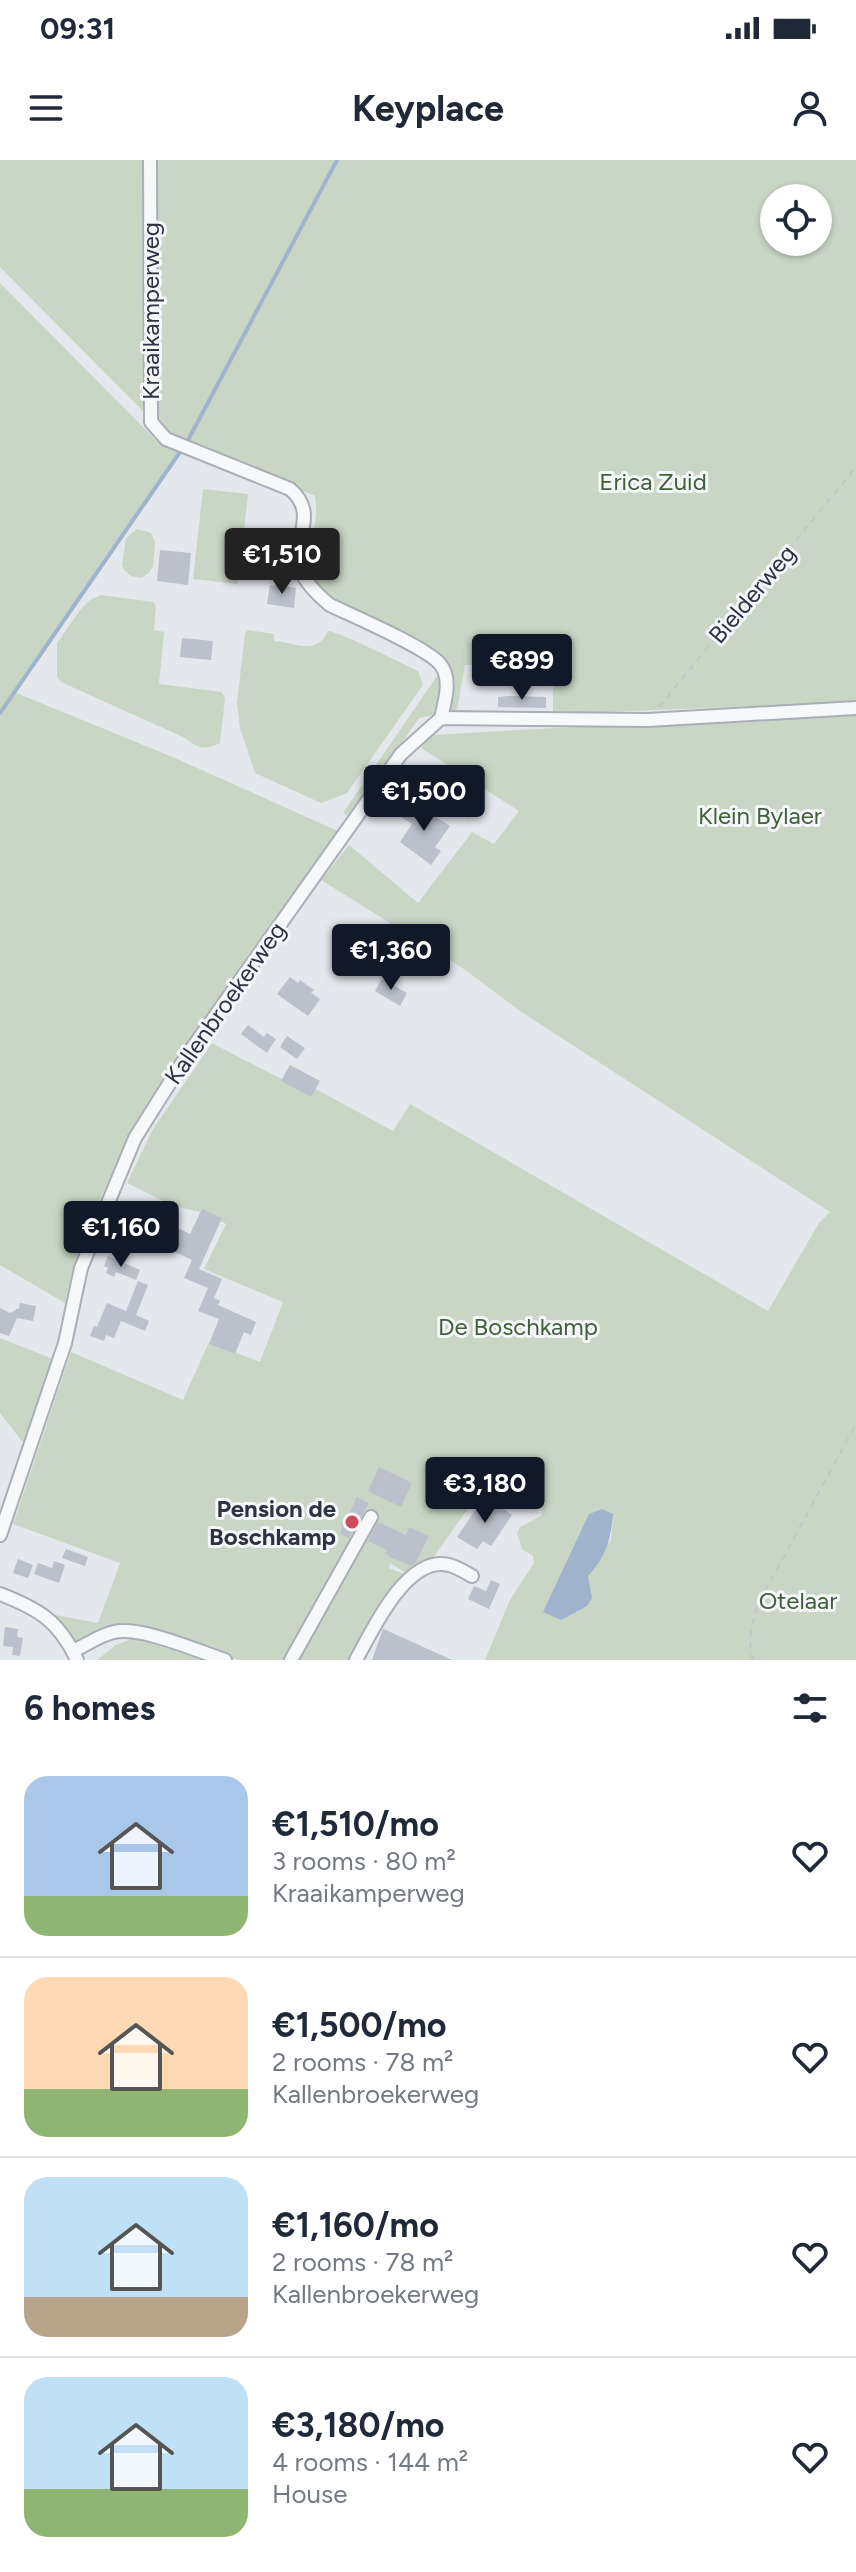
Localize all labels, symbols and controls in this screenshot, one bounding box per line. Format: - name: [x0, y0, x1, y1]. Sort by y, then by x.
- text: 09:31: [40, 10, 115, 47]
- icon: menu: [24, 86, 68, 130]
- icon: person: [788, 86, 832, 130]
- text: Keyplace: [352, 87, 504, 130]
- map controls: [760, 184, 832, 256]
- button: locate: [760, 184, 832, 256]
- street label: Kraaikamperweg: [136, 222, 165, 400]
- park label: Erica Zuid: [599, 467, 707, 496]
- pin: €1,510: [217, 528, 347, 596]
- text: €1,510: [243, 538, 321, 570]
- street label: Bielderweg: [702, 539, 802, 649]
- pin: €899: [475, 634, 569, 702]
- text: €899: [490, 644, 554, 676]
- pin: €1,500: [359, 765, 489, 833]
- text: €1,500: [382, 775, 466, 807]
- park label: Klein Bylaer: [698, 801, 822, 830]
- street label: Kallenbroekerweg: [158, 916, 292, 1090]
- pin: €1,360: [326, 924, 456, 992]
- text: €1,360: [350, 934, 432, 966]
- pin: €1,160: [56, 1201, 186, 1269]
- text: €1,160: [82, 1211, 160, 1243]
- park label: De Boschkamp: [438, 1312, 598, 1341]
- pin: €3,180: [420, 1457, 550, 1525]
- text: €3,180: [444, 1467, 526, 1499]
- place label: Pension de Boschkamp: [209, 1494, 336, 1551]
- marker: Pension de Boschkamp: [343, 1513, 361, 1531]
- park label: Otelaar: [759, 1586, 837, 1615]
- icon: filters: [788, 1686, 832, 1730]
- text: 6 homes: [24, 1688, 155, 1729]
- text: €1,510/mo: [272, 1804, 439, 1845]
- icon: home: [88, 1808, 184, 1904]
- icon: heart: [788, 1834, 832, 1878]
- text: 3 rooms · 80 m²: [272, 1845, 456, 1877]
- text: Kraaikamperweg: [272, 1877, 465, 1909]
- text: €1,500/mo: [272, 2005, 447, 2046]
- icon: home: [88, 2009, 184, 2105]
- icon: heart: [788, 2035, 832, 2079]
- text: 2 rooms · 78 m²: [272, 2046, 453, 2078]
- text: Kallenbroekerweg: [272, 2078, 479, 2110]
- text: €1,160/mo: [272, 2205, 439, 2246]
- icon: home: [88, 2209, 184, 2305]
- icon: heart: [788, 2235, 832, 2279]
- text: 2 rooms · 78 m²: [272, 2246, 453, 2278]
- text: Kallenbroekerweg: [272, 2278, 479, 2310]
- text: €3,180/mo: [272, 2405, 445, 2446]
- icon: home: [88, 2409, 184, 2505]
- icon: heart: [788, 2435, 832, 2479]
- text: 4 rooms · 144 m²: [272, 2446, 468, 2478]
- text: House: [272, 2478, 347, 2510]

